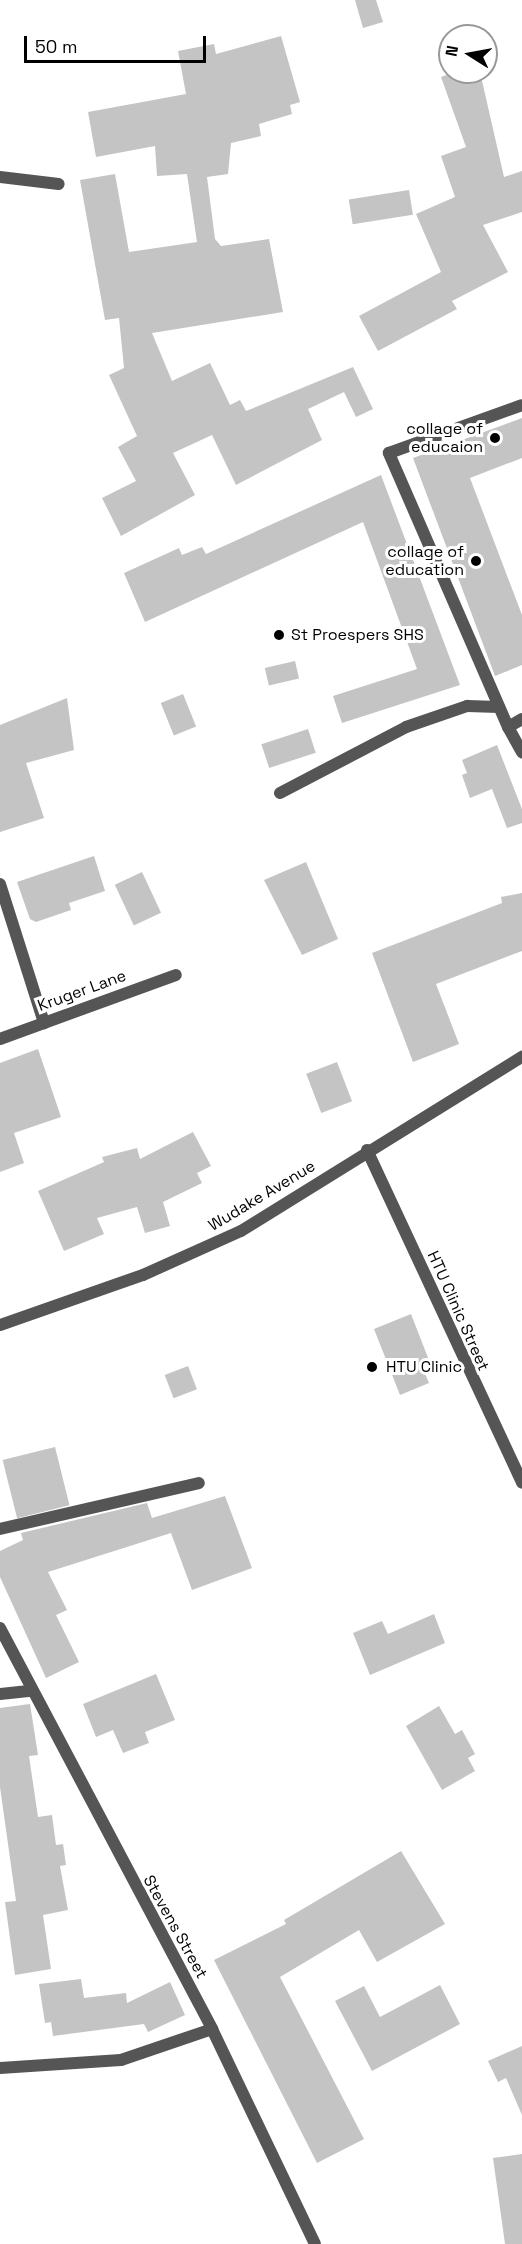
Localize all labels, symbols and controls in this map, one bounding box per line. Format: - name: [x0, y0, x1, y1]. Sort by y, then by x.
- scale bar: [27, 24, 208, 62]
- north arrow: [438, 24, 498, 84]
- text: 50 m: [35, 35, 77, 58]
- text: N: [440, 44, 463, 58]
- place label: collage of educaion: [406, 419, 483, 457]
- marker: collage of educaion: [488, 431, 502, 445]
- place label: collage of education: [385, 542, 464, 580]
- marker: collage of education: [469, 554, 483, 568]
- place label: St Proespers SHS: [291, 625, 424, 645]
- marker: St Proespers SHS: [272, 628, 286, 642]
- street label: Kruger Lane: [35, 966, 129, 1016]
- street label: Wudake Avenue: [205, 1156, 319, 1236]
- street label: HTU Clinic Street: [423, 1248, 493, 1374]
- place label: HTU Clinic: [386, 1357, 462, 1377]
- marker: HTU Clinic: [363, 1358, 381, 1376]
- street label: Stevens Street: [139, 1872, 211, 1982]

